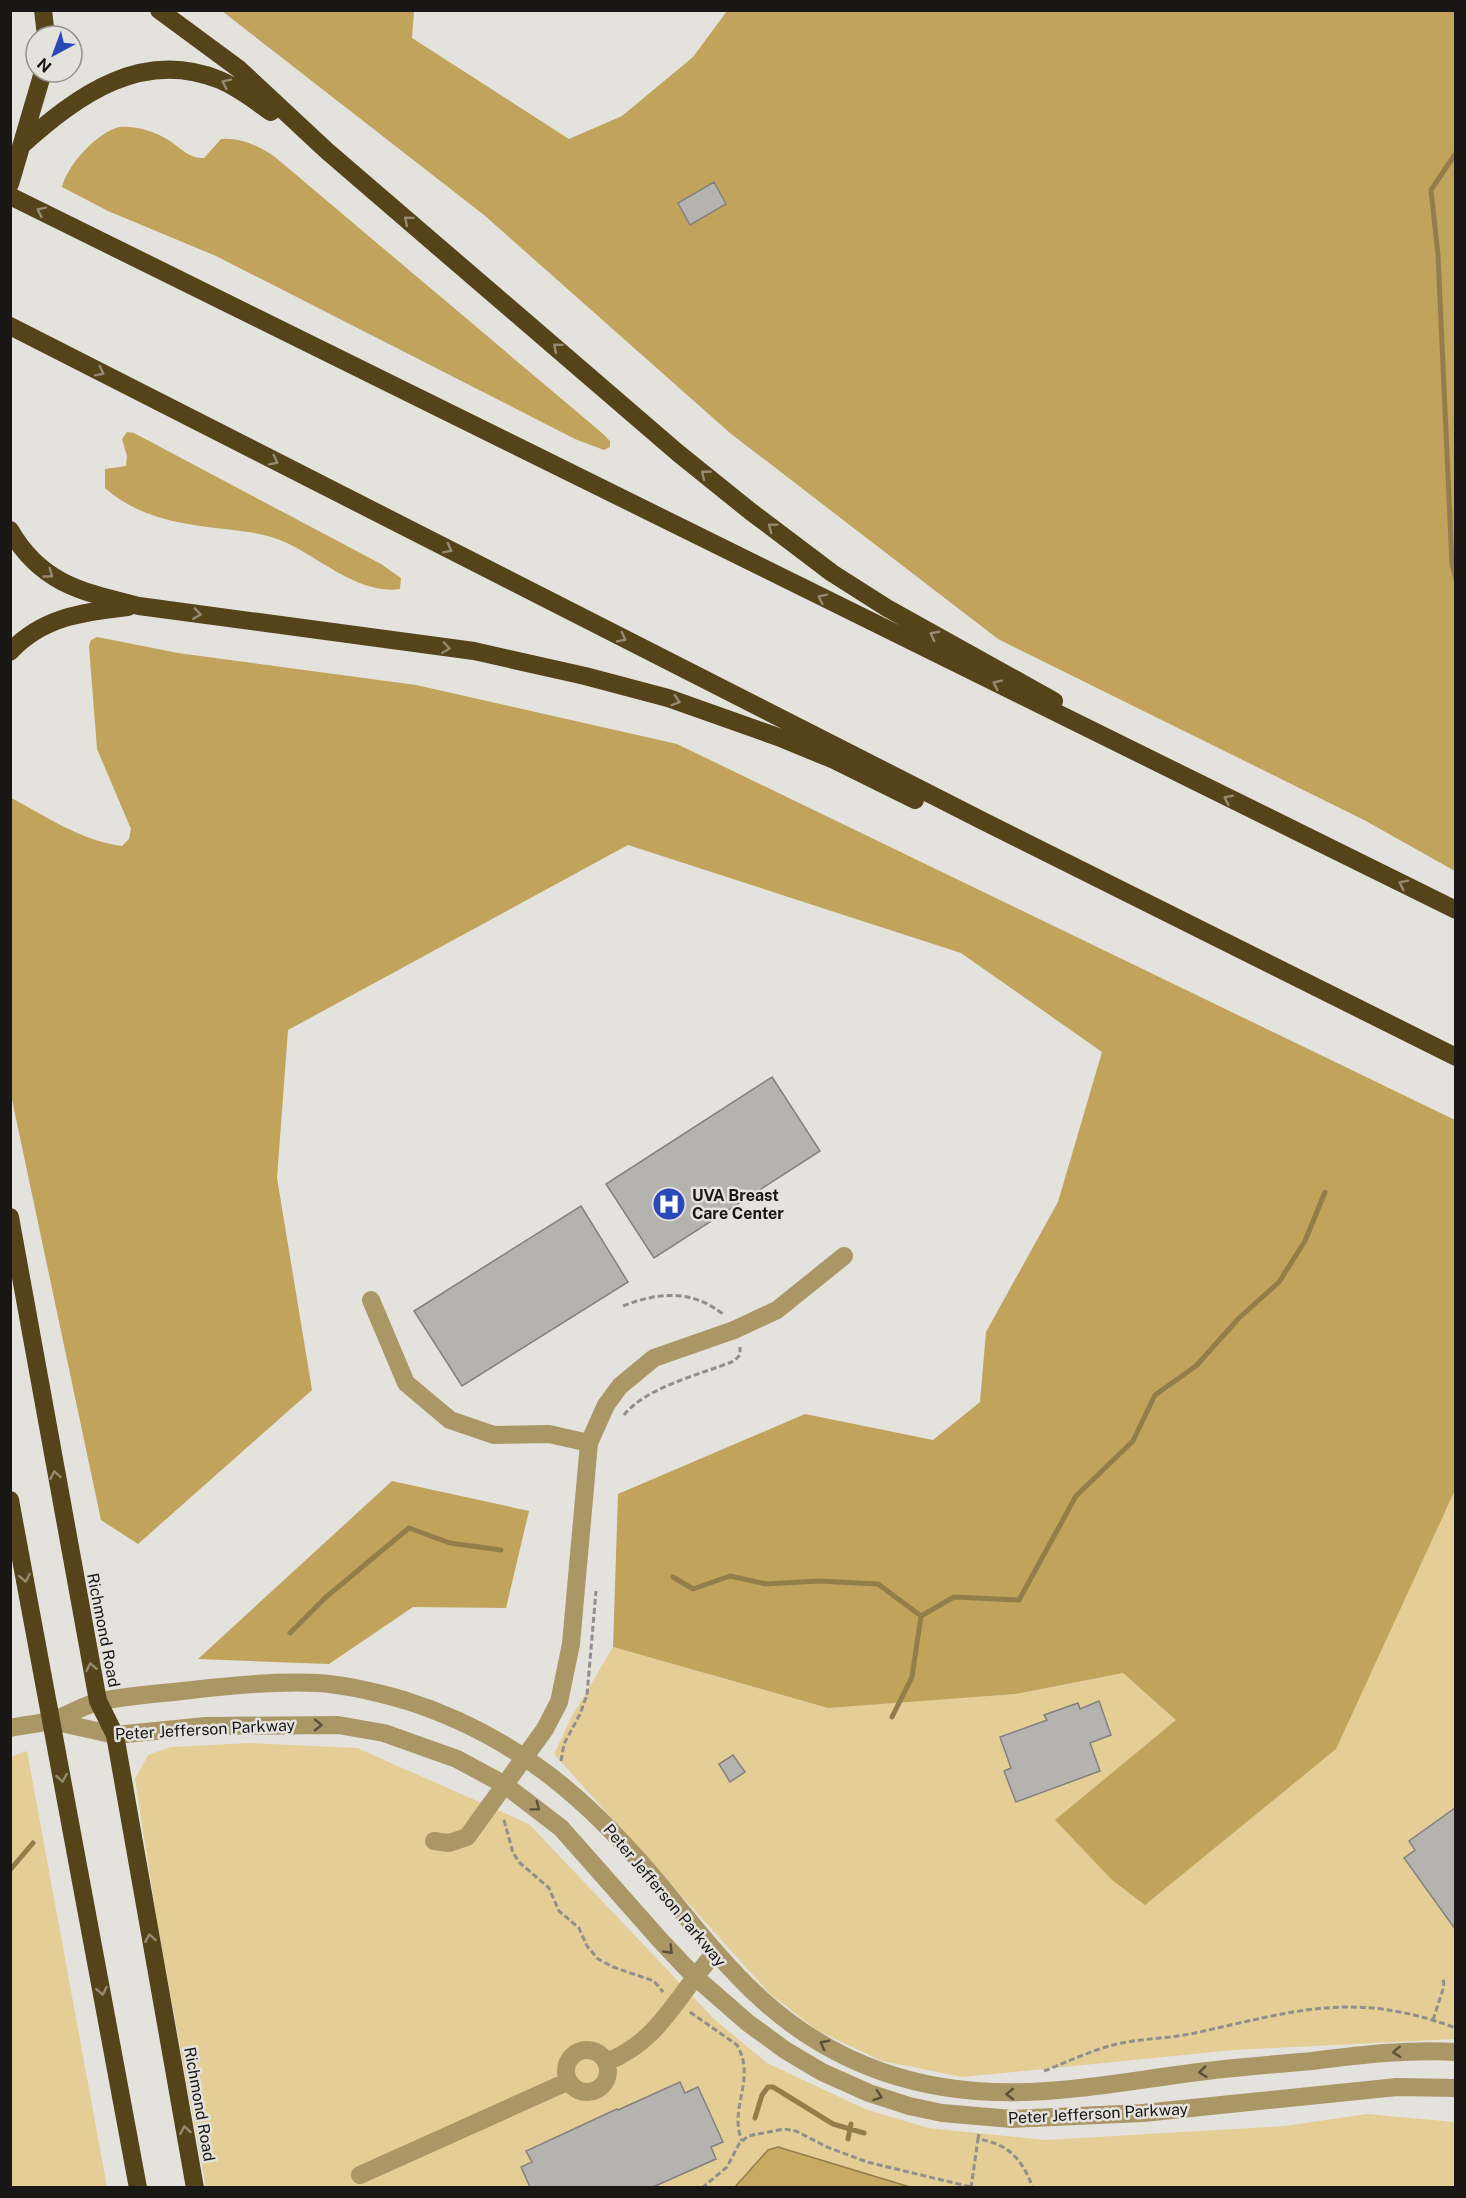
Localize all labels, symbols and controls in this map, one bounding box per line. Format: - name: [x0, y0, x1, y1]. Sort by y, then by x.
- north arrow: [24, 24, 84, 84]
- text: N: [34, 54, 55, 76]
- one-way arrow: [221, 79, 232, 91]
- one-way arrow: [36, 207, 47, 219]
- one-way arrow: [404, 217, 415, 228]
- one-way arrow: [553, 343, 564, 354]
- one-way arrow: [94, 365, 105, 376]
- one-way arrow: [268, 454, 278, 465]
- one-way arrow: [700, 470, 711, 481]
- one-way arrow: [767, 523, 778, 534]
- one-way arrow: [441, 542, 452, 554]
- one-way arrow: [42, 567, 53, 578]
- one-way arrow: [817, 593, 828, 605]
- one-way arrow: [192, 608, 201, 620]
- one-way arrow: [615, 630, 626, 642]
- one-way arrow: [929, 631, 940, 642]
- one-way arrow: [441, 641, 450, 653]
- one-way arrow: [992, 680, 1003, 692]
- one-way arrow: [670, 693, 681, 706]
- one-way arrow: [1223, 794, 1234, 806]
- one-way arrow: [1398, 880, 1409, 892]
- hospital icon: UVA Breast Care Center: [651, 1186, 687, 1222]
- place label: UVA Breast Care Center: [692, 1186, 784, 1223]
- one-way arrow: [50, 1470, 62, 1480]
- street label: Richmond Road: [83, 1571, 124, 1689]
- one-way arrow: [18, 1573, 31, 1583]
- one-way arrow: [85, 1662, 98, 1672]
- street label: Peter Jefferson Parkway: [114, 1715, 296, 1744]
- one-way arrow: [313, 1719, 322, 1731]
- one-way arrow: [55, 1773, 68, 1783]
- one-way arrow: [529, 1800, 540, 1811]
- street label: Peter Jefferson Parkway: [599, 1820, 730, 1971]
- one-way arrow: [144, 1934, 156, 1943]
- one-way arrow: [661, 1942, 672, 1953]
- one-way arrow: [95, 1985, 108, 1995]
- one-way arrow: [819, 2040, 830, 2051]
- street label: Richmond Road: [180, 2045, 219, 2163]
- one-way arrow: [1393, 2045, 1402, 2058]
- one-way arrow: [1199, 2065, 1208, 2077]
- one-way arrow: [1005, 2087, 1014, 2100]
- one-way arrow: [872, 2089, 883, 2101]
- street label: Peter Jefferson Parkway: [1007, 2099, 1189, 2128]
- one-way arrow: [179, 2125, 192, 2135]

